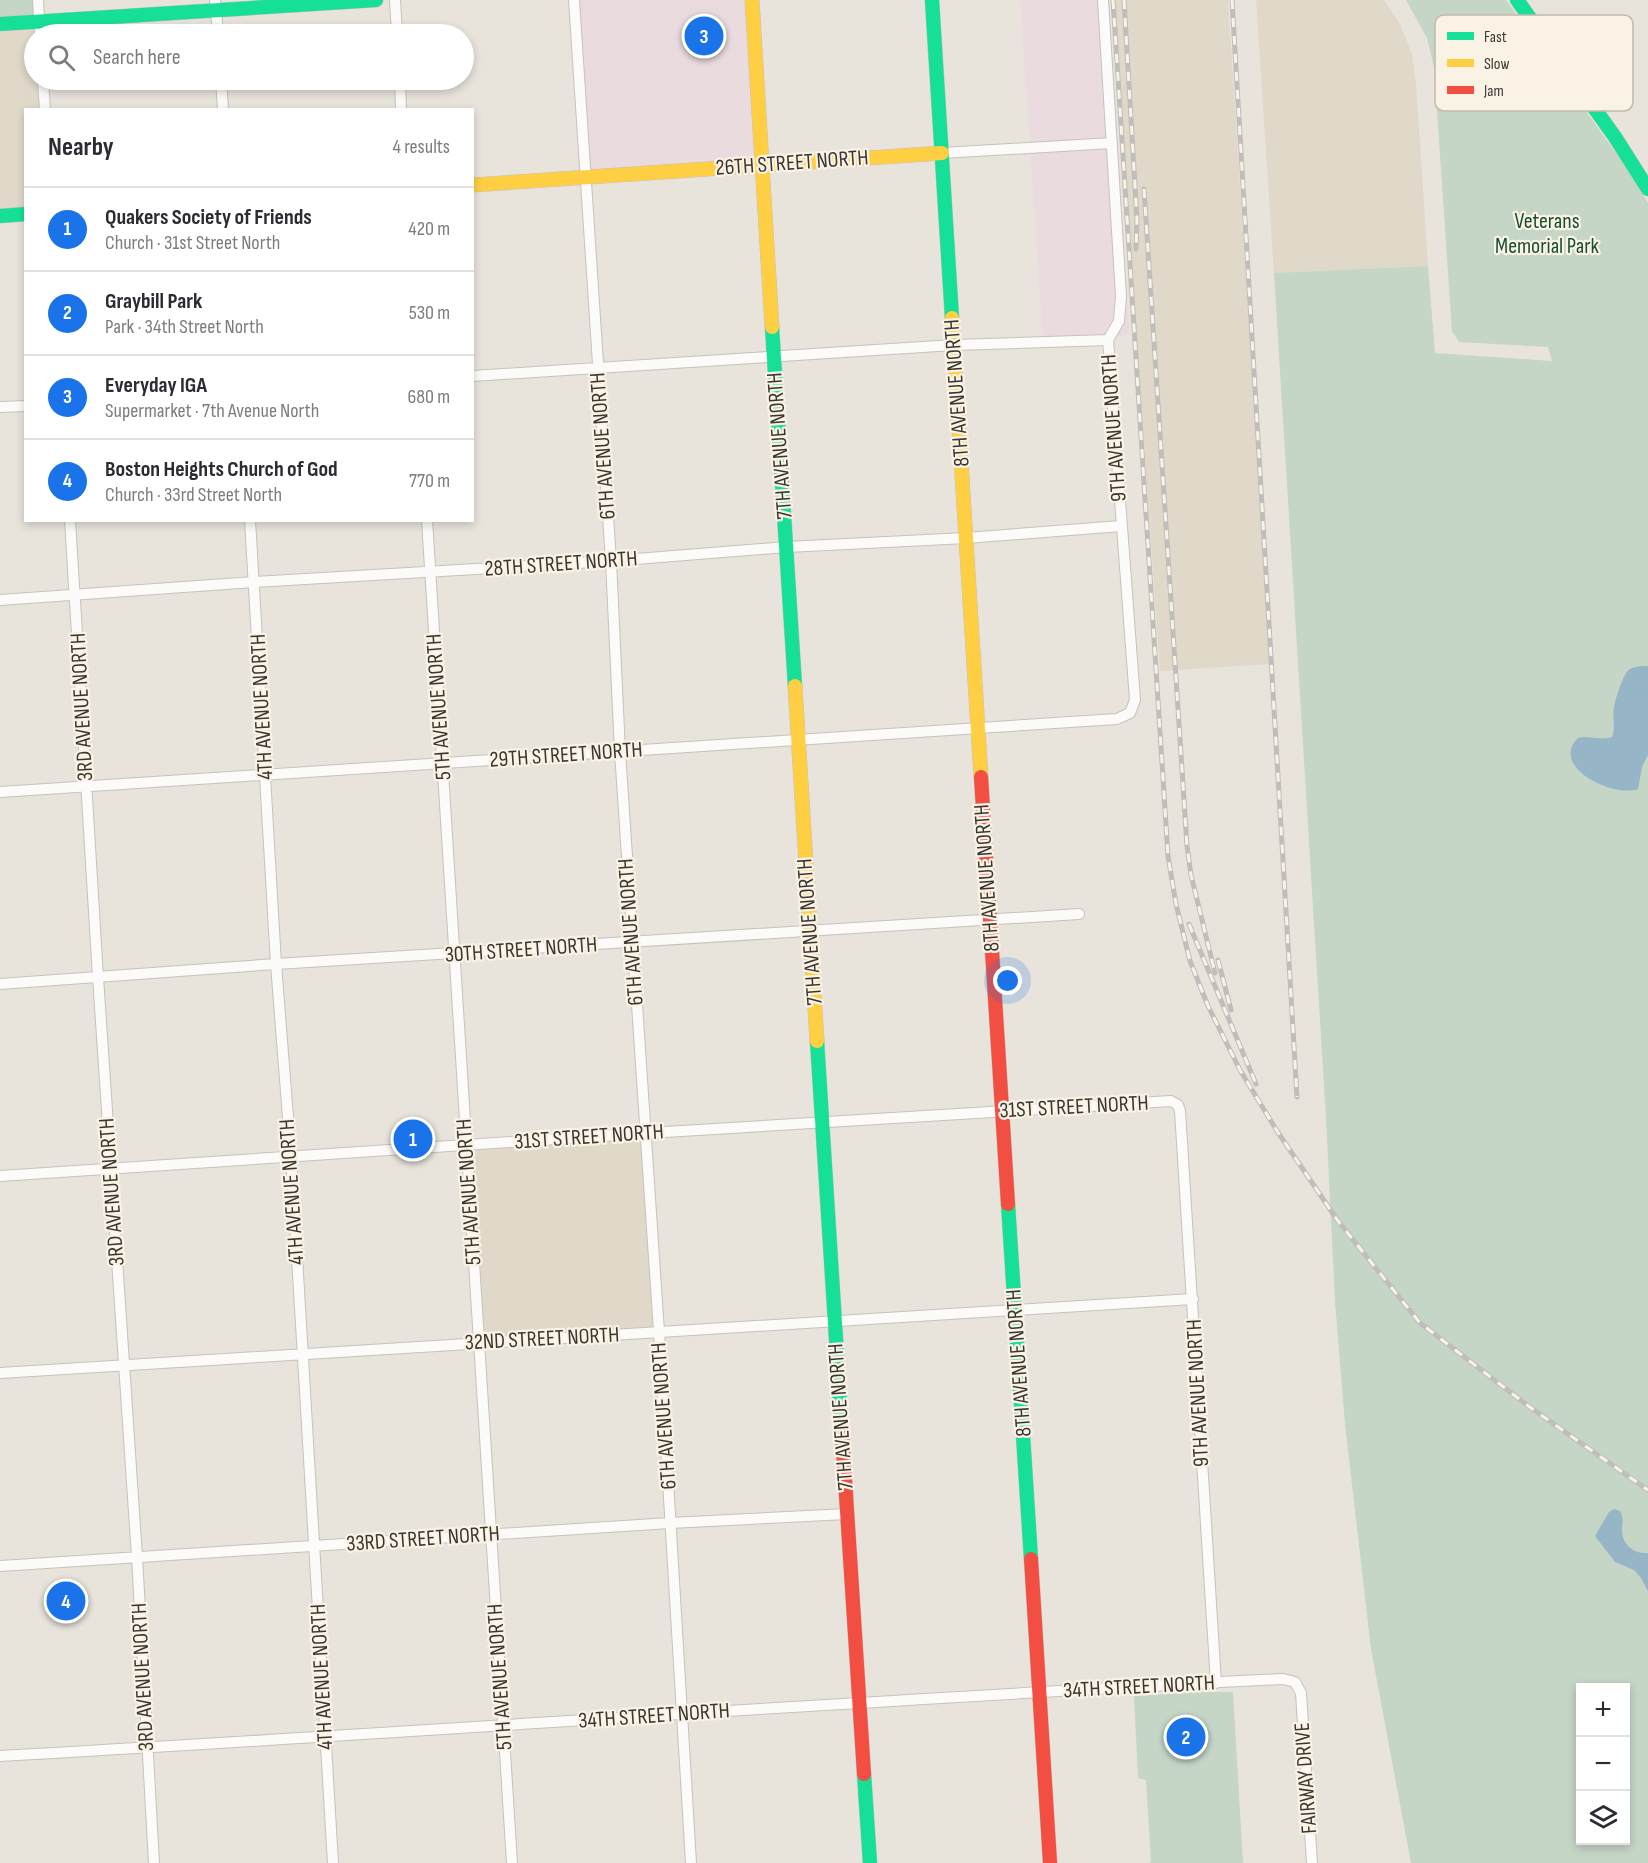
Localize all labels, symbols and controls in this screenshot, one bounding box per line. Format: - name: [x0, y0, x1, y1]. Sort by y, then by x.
- pin: 3: [684, 14, 724, 58]
- legend: [1435, 15, 1633, 111]
- search box: [24, 24, 474, 90]
- text: Fast: [1484, 28, 1507, 47]
- icon: search: [45, 41, 78, 74]
- text: Search here: [93, 44, 180, 71]
- text: Slow: [1484, 55, 1509, 74]
- text: Jam: [1483, 82, 1504, 101]
- text: Nearby: [48, 132, 114, 163]
- text: 4 results: [393, 135, 450, 159]
- street label: 26TH STREET NORTH: [715, 144, 869, 182]
- text: Quakers Society of Friends: [105, 204, 312, 231]
- park label: Veterans Memorial Park: [1495, 208, 1600, 260]
- text: 1: [64, 217, 71, 241]
- text: 420 m: [408, 217, 450, 241]
- text: Church · 31st Street North: [105, 231, 280, 255]
- text: Graybill Park: [105, 288, 202, 315]
- text: 2: [63, 301, 72, 325]
- text: 530 m: [409, 301, 450, 325]
- text: Park · 34th Street North: [105, 315, 264, 339]
- street label: 8TH AVENUE NORTH: [938, 318, 976, 468]
- street label: 9TH AVENUE NORTH: [1095, 353, 1133, 503]
- street label: 6TH AVENUE NORTH: [584, 371, 622, 521]
- text: Everyday IGA: [105, 372, 207, 399]
- street label: 7TH AVENUE NORTH: [761, 372, 799, 520]
- text: 3: [63, 385, 72, 409]
- text: 680 m: [408, 385, 450, 409]
- text: Supermarket · 7th Avenue North: [105, 399, 319, 423]
- text: Boston Heights Church of God: [105, 456, 338, 483]
- text: 4: [63, 469, 72, 493]
- text: 770 m: [409, 469, 450, 493]
- text: Church · 33rd Street North: [105, 483, 282, 507]
- street label: 28TH STREET NORTH: [484, 545, 638, 583]
- street label: 3RD AVENUE NORTH: [65, 632, 99, 782]
- street label: 4TH AVENUE NORTH: [245, 633, 279, 781]
- street label: 5TH AVENUE NORTH: [420, 633, 458, 781]
- street label: 29TH STREET NORTH: [489, 736, 643, 774]
- street label: 8TH AVENUE NORTH: [968, 803, 1006, 953]
- street label: 6TH AVENUE NORTH: [612, 857, 650, 1007]
- street label: 7TH AVENUE NORTH: [791, 858, 829, 1006]
- street label: 30TH STREET NORTH: [444, 931, 598, 969]
- your location: [993, 966, 1022, 995]
- street label: 31ST STREET NORTH: [999, 1090, 1149, 1124]
- pin: 1: [394, 1116, 432, 1162]
- street label: 3RD AVENUE NORTH: [93, 1117, 131, 1267]
- street label: 4TH AVENUE NORTH: [273, 1118, 311, 1266]
- street label: 5TH AVENUE NORTH: [450, 1118, 488, 1266]
- street label: 31ST STREET NORTH: [513, 1118, 665, 1156]
- street label: 8TH AVENUE NORTH: [1000, 1288, 1038, 1438]
- street label: 9TH AVENUE NORTH: [1181, 1318, 1215, 1468]
- street label: 32ND STREET NORTH: [464, 1321, 620, 1357]
- street label: 6TH AVENUE NORTH: [645, 1341, 683, 1491]
- street label: 7TH AVENUE NORTH: [822, 1343, 860, 1491]
- street label: 33RD STREET NORTH: [345, 1520, 501, 1558]
- pin: 4: [46, 1578, 86, 1624]
- street label: 3RD AVENUE NORTH: [126, 1602, 160, 1752]
- street label: 4TH AVENUE NORTH: [305, 1603, 339, 1751]
- street label: 5TH AVENUE NORTH: [481, 1603, 519, 1751]
- street label: 34TH STREET NORTH: [1062, 1670, 1216, 1704]
- map controls: [1576, 1683, 1630, 1845]
- button: +: [1576, 1683, 1630, 1737]
- street label: 34TH STREET NORTH: [577, 1697, 731, 1735]
- pin: 2: [1166, 1714, 1206, 1760]
- street label: FAIRWAY DRIVE: [1289, 1721, 1323, 1835]
- button: −: [1576, 1737, 1630, 1791]
- button: layers: [1576, 1791, 1630, 1845]

